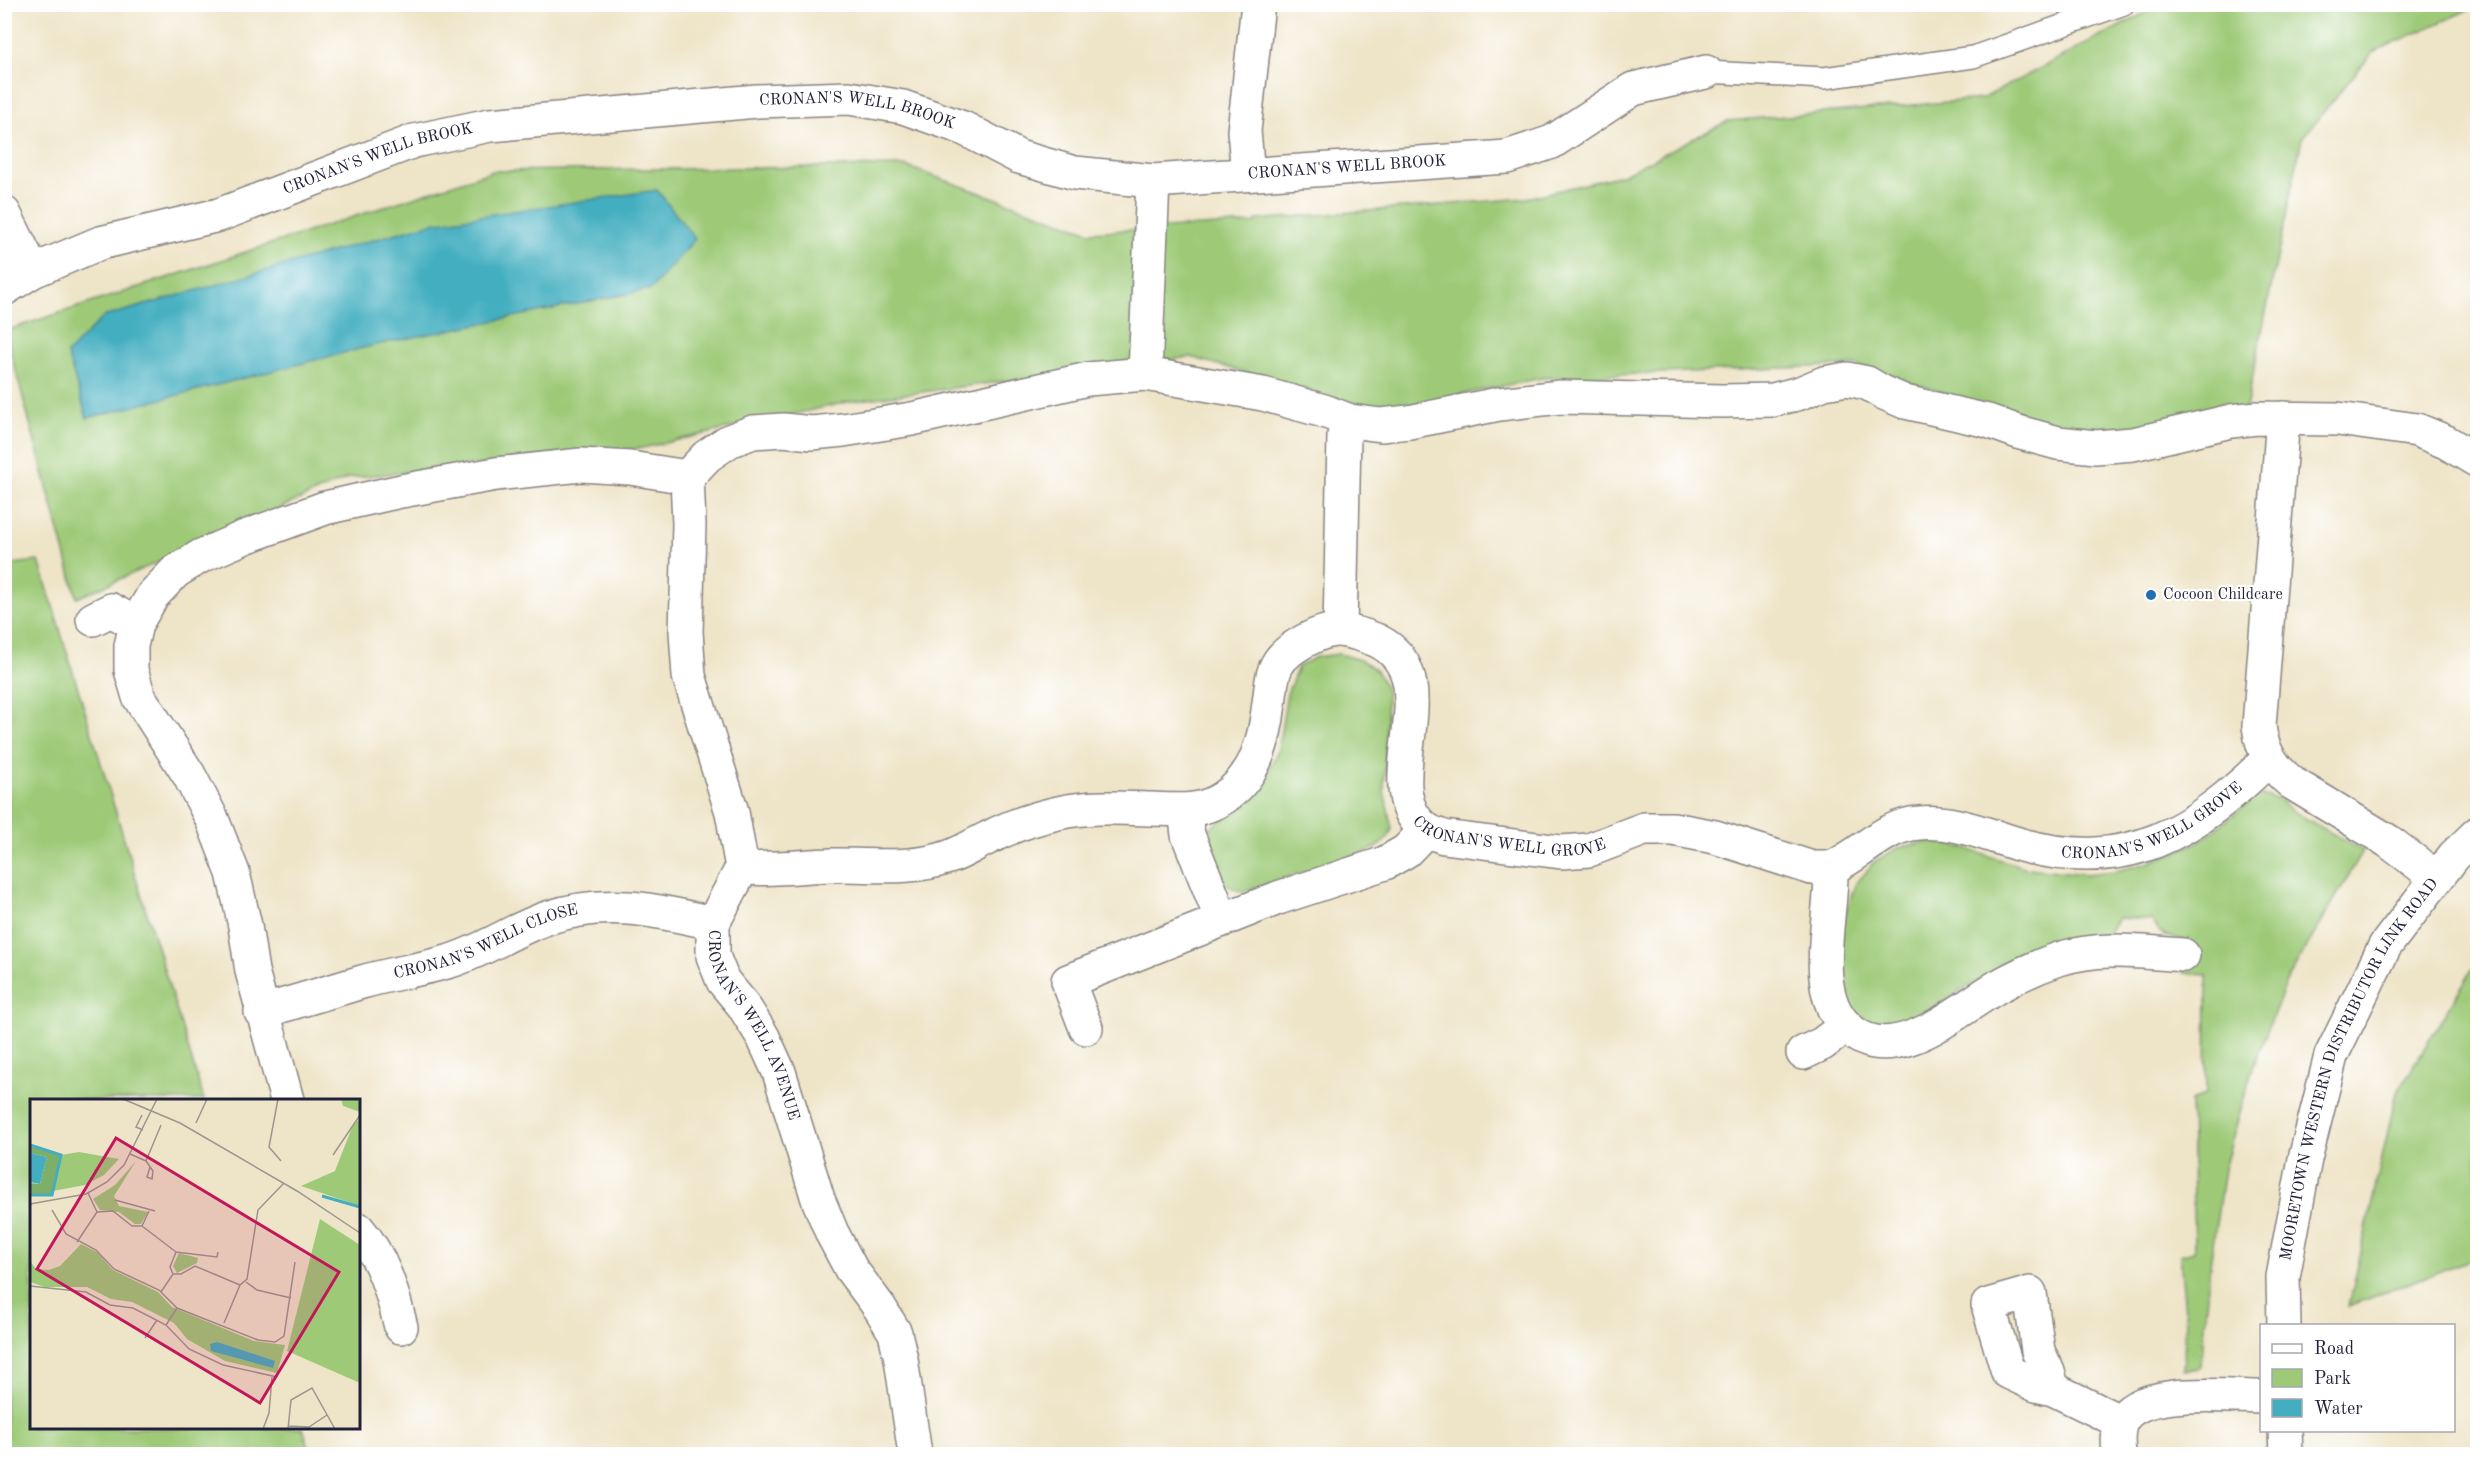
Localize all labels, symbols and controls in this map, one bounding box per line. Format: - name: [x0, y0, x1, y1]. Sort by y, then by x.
- street label: CRONAN'S WELL BROOK: [759, 90, 957, 133]
- street label: CRONAN'S WELL BROOK: [281, 121, 474, 198]
- street label: CRONAN'S WELL BROOK: [1247, 153, 1447, 183]
- place label: Cocoon Childcare: [2163, 587, 2283, 603]
- marker: Cocoon Childcare: [2144, 588, 2158, 602]
- street label: CRONAN'S WELL GROVE: [2060, 779, 2246, 862]
- street label: CRONAN'S WELL GROVE: [1409, 813, 1608, 860]
- street label: MOORETOWN WESTERN DISTRIBUTOR LINK ROAD: [2278, 876, 2442, 1262]
- street label: CRONAN'S WELL CLOSE: [392, 902, 579, 982]
- street label: CRONAN'S WELL AVENUE: [704, 930, 801, 1122]
- inset map: [30, 1099, 360, 1429]
- legend: [2260, 1324, 2455, 1432]
- text: Road: [2314, 1340, 2354, 1358]
- text: Park: [2314, 1370, 2351, 1388]
- text: Water: [2314, 1400, 2363, 1418]

